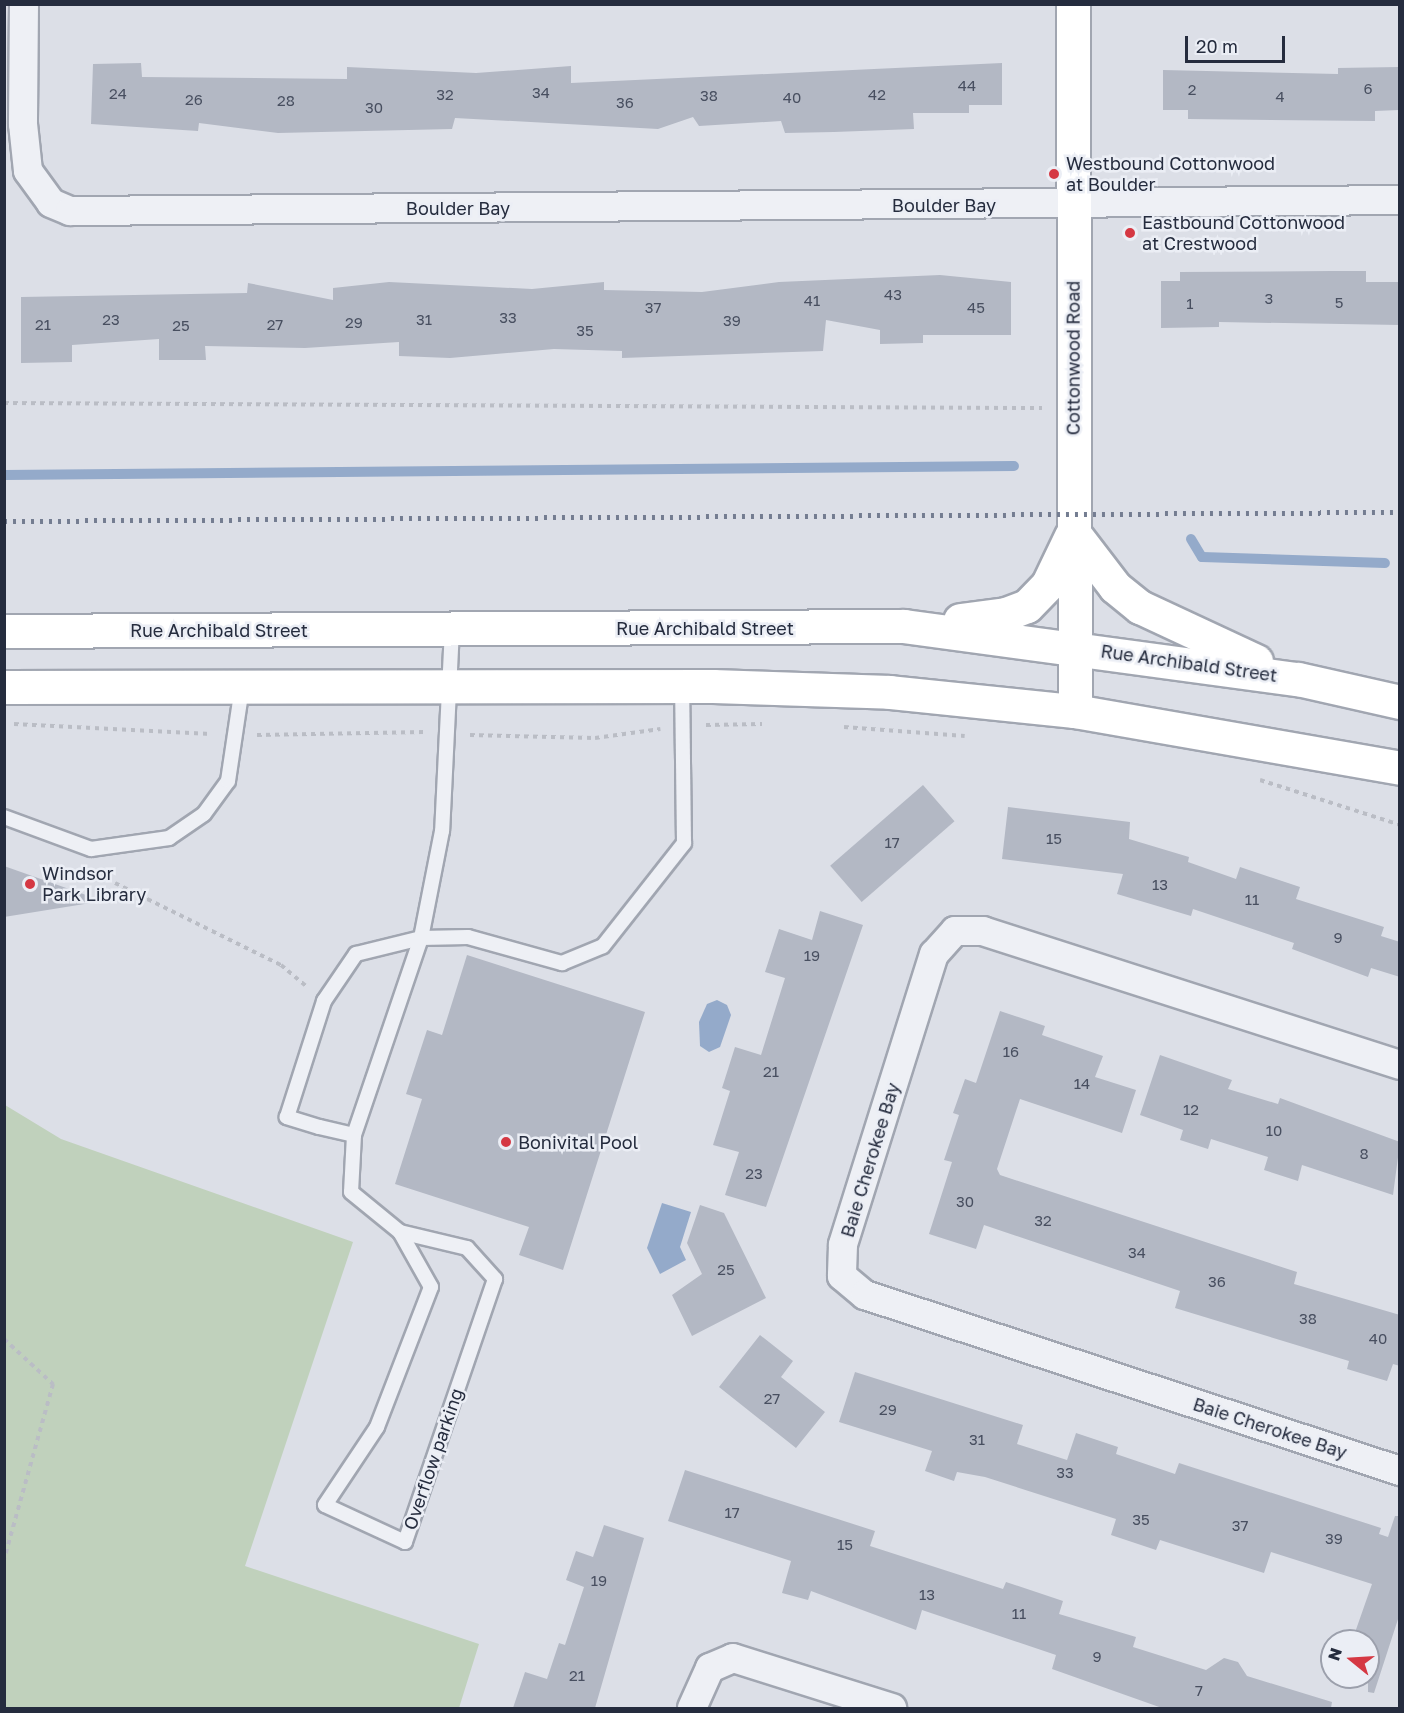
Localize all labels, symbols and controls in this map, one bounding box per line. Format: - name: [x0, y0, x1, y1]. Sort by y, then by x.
- scale bar: [1188, 24, 1288, 62]
- text: 20 m: [1196, 35, 1238, 57]
- house number: 44: [958, 77, 976, 95]
- house number: 6: [1363, 80, 1373, 98]
- house number: 2: [1188, 81, 1196, 99]
- house number: 34: [532, 84, 550, 102]
- house number: 24: [109, 85, 127, 103]
- house number: 32: [436, 86, 454, 104]
- house number: 42: [868, 86, 886, 104]
- house number: 38: [700, 87, 718, 105]
- house number: 4: [1275, 88, 1285, 106]
- house number: 40: [783, 89, 801, 107]
- house number: 26: [185, 91, 203, 109]
- house number: 28: [277, 92, 295, 110]
- house number: 36: [616, 94, 634, 112]
- house number: 30: [365, 99, 383, 117]
- place label: Westbound Cottonwood at Boulder: [1066, 153, 1275, 195]
- marker: Westbound Cottonwood at Boulder: [1047, 167, 1061, 181]
- street label: Boulder Bay: [892, 194, 996, 216]
- street label: Boulder Bay: [406, 197, 510, 219]
- place label: Eastbound Cottonwood at Crestwood: [1142, 212, 1345, 254]
- marker: Eastbound Cottonwood at Crestwood: [1123, 226, 1137, 240]
- street label: Cottonwood Road: [1062, 281, 1084, 435]
- house number: 43: [884, 286, 902, 304]
- house number: 3: [1265, 290, 1273, 308]
- house number: 41: [804, 292, 820, 310]
- house number: 5: [1335, 294, 1343, 312]
- house number: 1: [1186, 295, 1194, 313]
- house number: 37: [645, 299, 661, 317]
- house number: 45: [967, 299, 985, 317]
- house number: 33: [499, 309, 517, 327]
- house number: 23: [102, 311, 120, 329]
- house number: 31: [416, 311, 432, 329]
- house number: 39: [723, 312, 741, 330]
- house number: 29: [345, 314, 363, 332]
- house number: 21: [35, 316, 51, 334]
- house number: 27: [267, 316, 283, 334]
- house number: 25: [172, 317, 190, 335]
- house number: 35: [576, 322, 594, 340]
- street label: Rue Archibald Street: [616, 617, 794, 639]
- street label: Rue Archibald Street: [130, 619, 308, 641]
- street label: Rue Archibald Street: [1099, 640, 1279, 686]
- house number: 15: [1046, 830, 1062, 848]
- house number: 17: [884, 834, 900, 852]
- place label: Windsor Park Library: [42, 863, 146, 906]
- house number: 13: [1152, 876, 1168, 894]
- marker: Windsor Park Library: [23, 877, 37, 891]
- house number: 11: [1245, 891, 1259, 909]
- house number: 9: [1333, 929, 1343, 947]
- house number: 19: [804, 947, 820, 965]
- house number: 16: [1003, 1043, 1019, 1061]
- house number: 21: [763, 1063, 779, 1081]
- house number: 14: [1074, 1075, 1090, 1093]
- street label: Baie Cherokee Bay: [836, 1080, 904, 1240]
- house number: 12: [1183, 1101, 1199, 1119]
- house number: 10: [1266, 1122, 1282, 1140]
- place label: Bonivital Pool: [518, 1131, 638, 1153]
- marker: Bonivital Pool: [499, 1135, 513, 1149]
- house number: 8: [1359, 1145, 1369, 1163]
- house number: 23: [745, 1165, 763, 1183]
- house number: 30: [956, 1193, 974, 1211]
- house number: 32: [1034, 1212, 1052, 1230]
- house number: 34: [1128, 1244, 1146, 1262]
- house number: 25: [717, 1261, 735, 1279]
- house number: 36: [1208, 1273, 1226, 1291]
- house number: 38: [1299, 1310, 1317, 1328]
- house number: 40: [1369, 1330, 1387, 1348]
- street label: Overflow parking: [399, 1385, 467, 1533]
- house number: 27: [764, 1390, 780, 1408]
- street label: Baie Cherokee Bay: [1190, 1393, 1350, 1463]
- house number: 29: [879, 1401, 897, 1419]
- house number: 31: [969, 1431, 985, 1449]
- house number: 33: [1056, 1464, 1074, 1482]
- house number: 17: [724, 1504, 740, 1522]
- house number: 35: [1132, 1511, 1150, 1529]
- house number: 37: [1232, 1517, 1248, 1535]
- house number: 39: [1325, 1530, 1343, 1548]
- house number: 15: [837, 1536, 853, 1554]
- house number: 19: [591, 1572, 607, 1590]
- house number: 13: [919, 1586, 935, 1604]
- house number: 11: [1012, 1605, 1026, 1623]
- north arrow: [1320, 1629, 1380, 1689]
- text: N: [1323, 1645, 1346, 1663]
- house number: 9: [1092, 1648, 1102, 1666]
- house number: 21: [569, 1667, 585, 1685]
- house number: 7: [1195, 1682, 1203, 1700]

